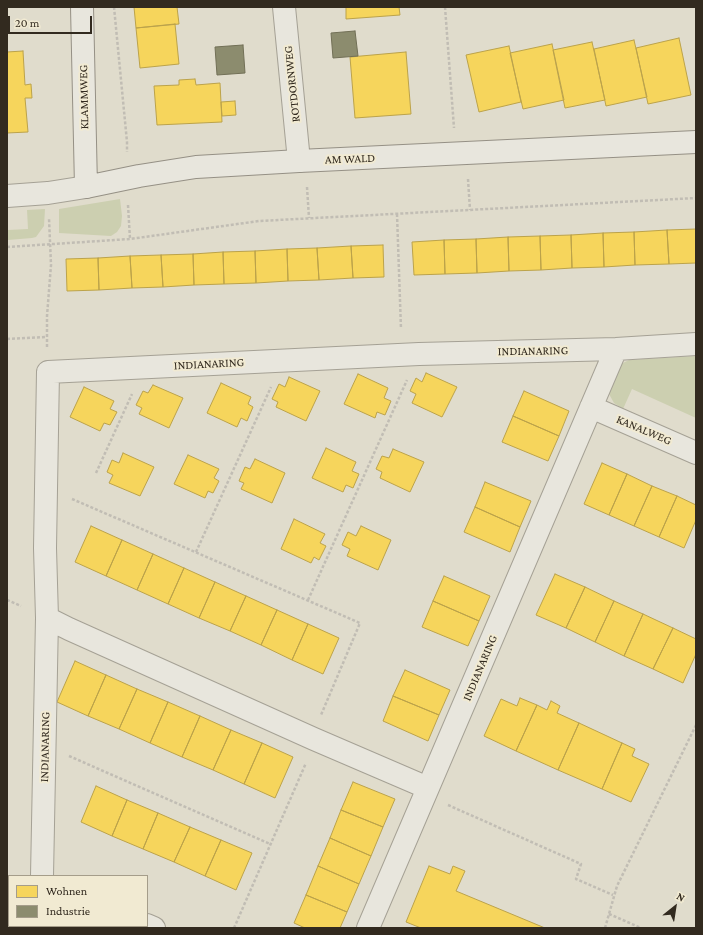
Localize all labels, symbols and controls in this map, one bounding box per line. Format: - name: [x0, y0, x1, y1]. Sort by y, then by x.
- scale bar: [10, 8, 94, 34]
- text: 20 m: [15, 16, 39, 30]
- street label: ROTDORNWEG: [281, 45, 303, 123]
- street label: KLAMMWEG: [76, 65, 92, 129]
- street label: AM WALD: [325, 151, 375, 167]
- street label: INDIANARING: [498, 343, 568, 359]
- street label: INDIANARING: [173, 355, 245, 373]
- street label: KANALWEG: [614, 412, 674, 448]
- street label: INDIANARING: [460, 633, 500, 703]
- street label: INDIANARING: [37, 712, 53, 782]
- legend: [8, 875, 148, 927]
- text: Wohnen: [46, 884, 87, 898]
- north arrow: [655, 887, 695, 927]
- text: N: [675, 890, 687, 904]
- text: Industrie: [46, 904, 90, 918]

